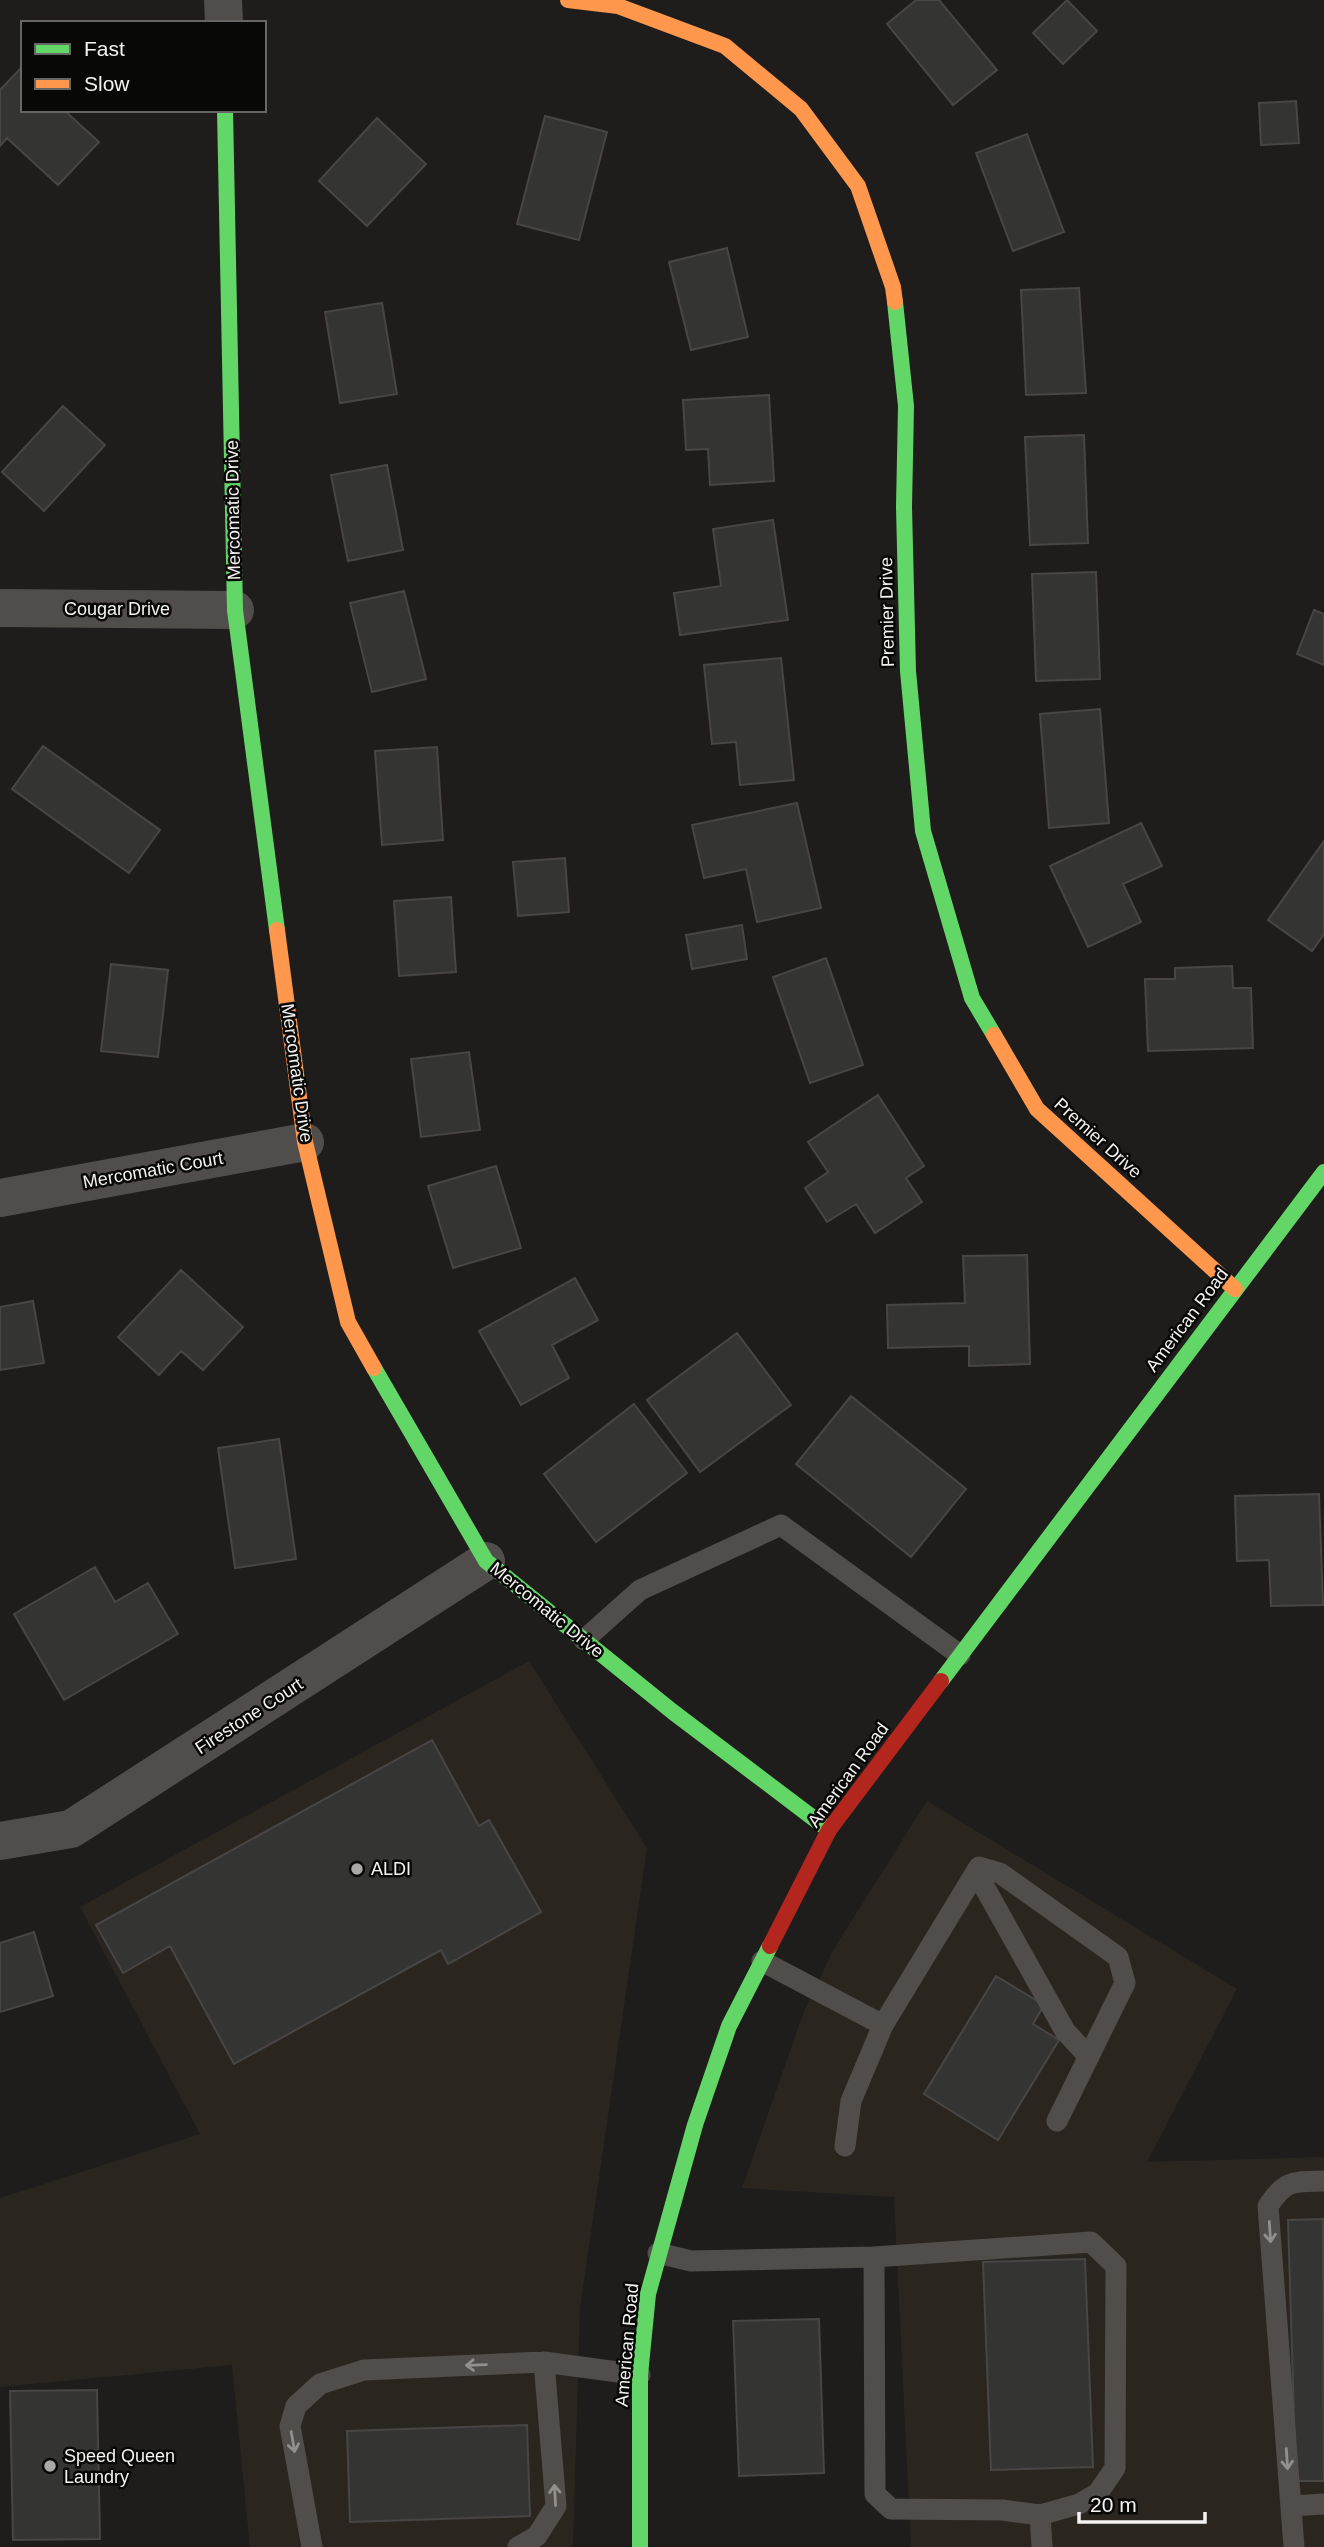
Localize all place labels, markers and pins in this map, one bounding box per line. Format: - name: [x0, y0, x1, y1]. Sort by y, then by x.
- place label: ALDI: [371, 1859, 411, 1879]
- marker: ALDI: [349, 1861, 365, 1877]
- place label: Speed Queen Laundry: [64, 2446, 175, 2487]
- marker: Speed Queen Laundry: [42, 2458, 58, 2474]

